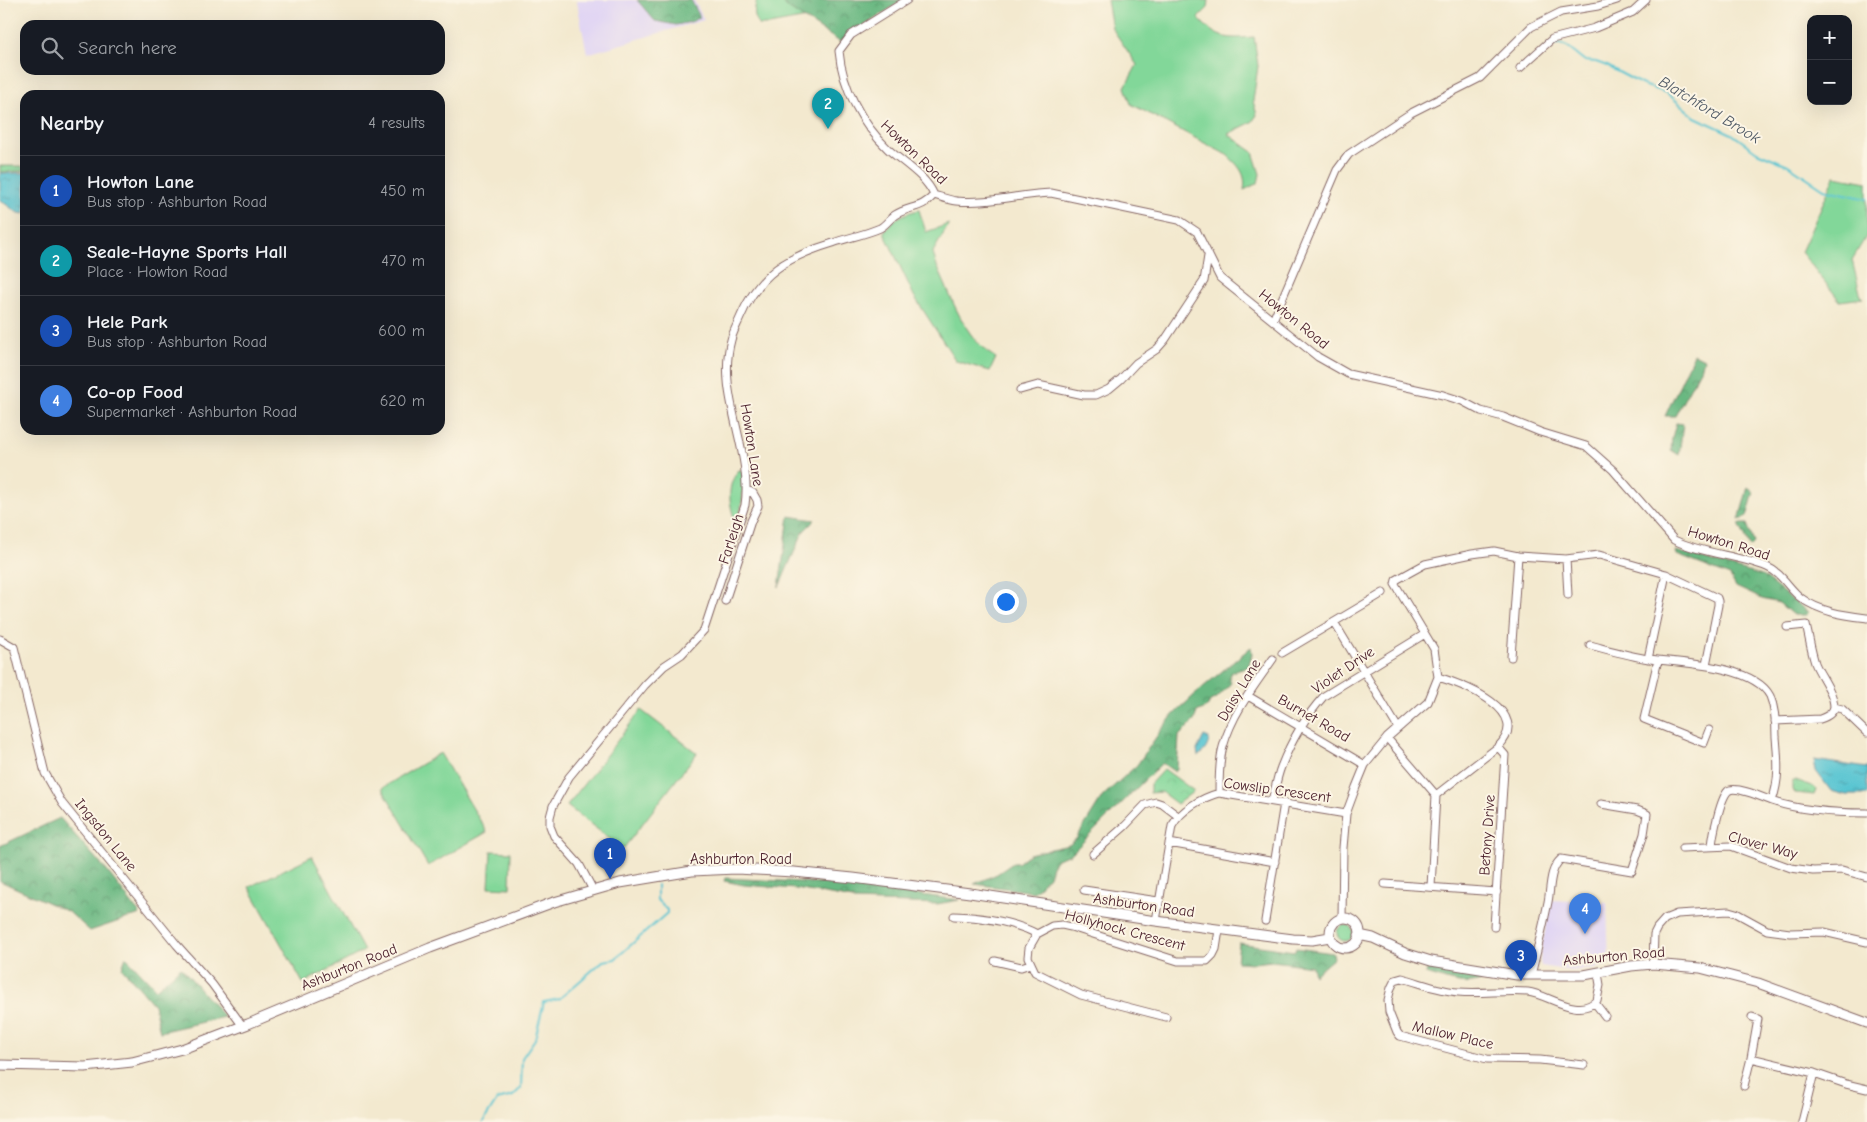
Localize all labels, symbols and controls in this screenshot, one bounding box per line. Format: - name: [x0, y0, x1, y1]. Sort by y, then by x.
- map controls: [1807, 15, 1852, 105]
- button: +: [1807, 15, 1852, 60]
- search box: [20, 20, 445, 75]
- icon: search: [38, 34, 66, 62]
- text: Search here: [78, 37, 177, 59]
- button: −: [1807, 60, 1852, 105]
- water label: Blatchford Brook: [1655, 72, 1764, 147]
- pin: 2: [812, 88, 844, 129]
- text: Nearby: [40, 111, 104, 135]
- text: 4 results: [368, 114, 425, 132]
- street label: Howton Road: [877, 116, 951, 188]
- text: Howton Lane: [87, 171, 194, 193]
- text: 1: [53, 182, 59, 200]
- text: 450 m: [380, 182, 425, 200]
- text: Bus stop · Ashburton Road: [87, 193, 267, 211]
- text: Seale-Hayne Sports Hall: [87, 241, 287, 263]
- text: 2: [52, 252, 60, 270]
- text: 470 m: [381, 252, 425, 270]
- text: Place · Howton Road: [87, 263, 228, 281]
- street label: Howton Road: [1255, 285, 1333, 353]
- text: Hele Park: [87, 311, 168, 333]
- text: 3: [52, 322, 60, 340]
- text: 600 m: [378, 322, 425, 340]
- text: Bus stop · Ashburton Road: [87, 333, 267, 351]
- text: Co-op Food: [87, 381, 183, 403]
- text: 4: [52, 392, 60, 410]
- text: 620 m: [380, 392, 425, 410]
- street label: Howton Lane: [737, 402, 767, 488]
- text: Supermarket · Ashburton Road: [87, 403, 297, 421]
- street label: Farleigh: [714, 512, 748, 566]
- street label: Howton Road: [1686, 522, 1772, 564]
- your location: [993, 589, 1019, 615]
- street label: Violet Drive: [1308, 642, 1378, 698]
- street label: Daisy Lane: [1213, 655, 1265, 724]
- street label: Burnet Road: [1275, 690, 1353, 746]
- street label: Cowslip Crescent: [1222, 774, 1332, 807]
- street label: Betony Drive: [1475, 794, 1499, 876]
- street label: Ingsdon Lane: [71, 795, 141, 875]
- street label: Clover Way: [1726, 827, 1800, 863]
- pin: 1: [594, 838, 626, 879]
- street label: Ashburton Road: [690, 850, 792, 868]
- street label: Ashburton Road: [1092, 889, 1196, 921]
- pin: 4: [1569, 893, 1601, 934]
- street label: Hollyhock Crescent: [1063, 905, 1188, 955]
- street label: Ashburton Road: [298, 940, 400, 994]
- pin: 3: [1505, 940, 1537, 981]
- street label: Ashburton Road: [1562, 943, 1666, 969]
- street label: Mallow Place: [1411, 1017, 1496, 1053]

